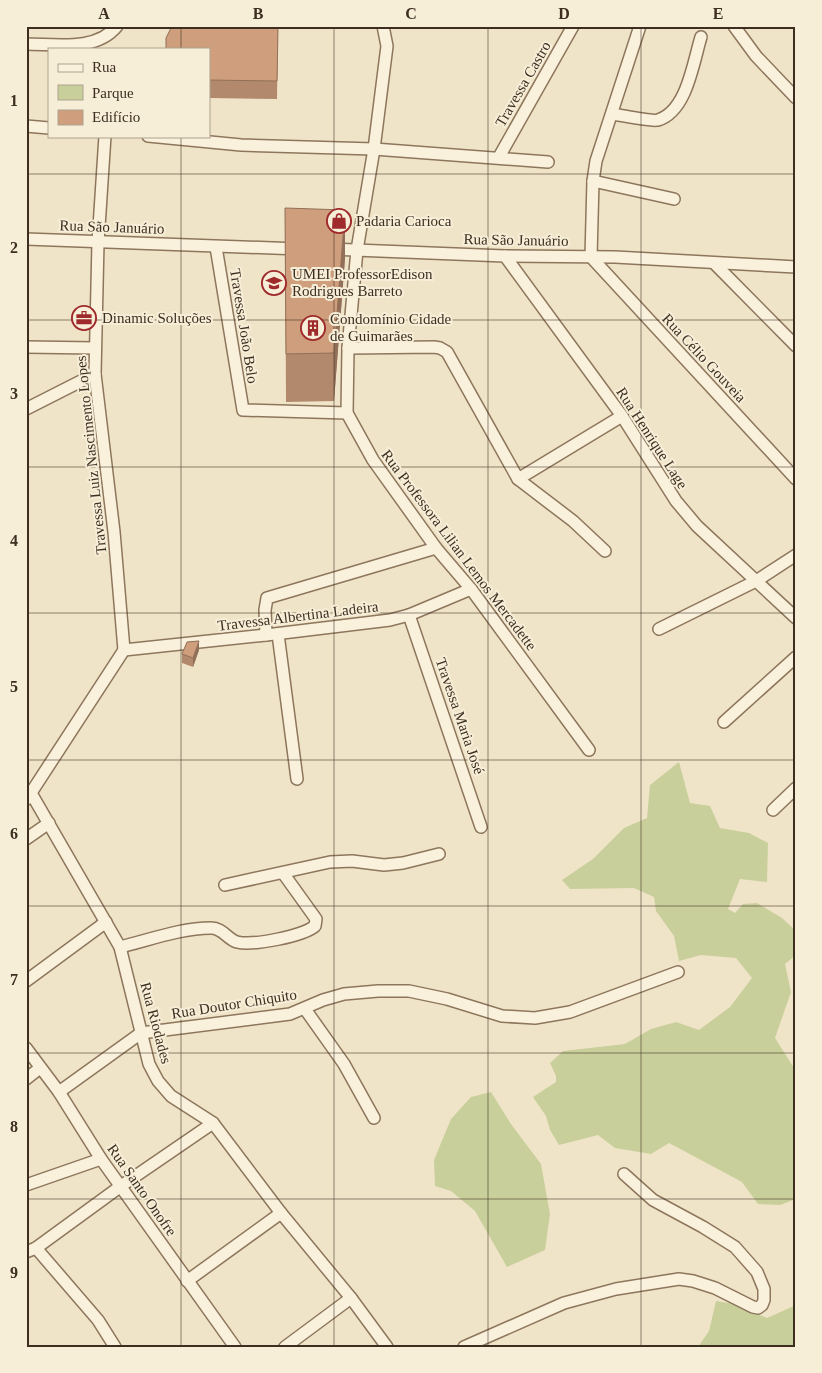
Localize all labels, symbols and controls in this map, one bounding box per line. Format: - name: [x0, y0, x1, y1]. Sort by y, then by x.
- text: A: [98, 5, 110, 22]
- text: B: [253, 5, 264, 22]
- text: C: [405, 5, 417, 22]
- text: D: [558, 5, 570, 22]
- text: E: [713, 5, 723, 22]
- street label: Travessa Castro: [492, 39, 554, 129]
- legend: [48, 48, 210, 138]
- text: Rua: [92, 59, 117, 75]
- text: Parque: [92, 85, 134, 101]
- text: 1: [10, 92, 18, 109]
- text: Edifício: [92, 109, 140, 125]
- shop icon: Padaria Carioca: [326, 208, 352, 234]
- place label: Padaria Carioca: [356, 213, 452, 229]
- street label: Rua São Januário: [59, 217, 165, 237]
- street label: Rua São Januário: [463, 231, 569, 249]
- text: 2: [10, 239, 18, 256]
- place label: UMEI ProfessorEdison Rodrigues Barreto: [292, 266, 433, 299]
- street label: Travessa João Belo: [227, 267, 261, 385]
- school or university icon: UMEI ProfessorEdison Rodrigues Barreto: [261, 270, 287, 296]
- office icon: Dinamic Soluções: [71, 305, 97, 331]
- place label: Dinamic Soluções: [102, 310, 212, 326]
- street label: Rua Célio Gouveia: [659, 310, 749, 406]
- place label: Condomínio Cidade de Guimarães: [330, 311, 452, 344]
- building icon: Condomínio Cidade de Guimarães: [300, 315, 326, 341]
- street label: Travessa Luiz Nascimento Lopes: [73, 355, 109, 555]
- street label: Rua Henrique Lage: [613, 384, 691, 492]
- text: 3: [10, 385, 18, 402]
- street label: Rua Professora Lilian Lemos Mercadette: [378, 447, 540, 654]
- text: 4: [10, 532, 18, 549]
- street label: Travessa Albertina Ladeira: [217, 598, 380, 634]
- street label: Travessa Maria José: [433, 656, 488, 777]
- text: 5: [10, 678, 18, 695]
- text: 6: [10, 825, 18, 842]
- text: 7: [10, 971, 18, 988]
- street label: Rua Riodades: [137, 980, 175, 1066]
- street label: Rua Doutor Chiquito: [170, 986, 298, 1022]
- text: 8: [10, 1118, 18, 1135]
- street label: Rua Santo Onofre: [104, 1141, 180, 1239]
- text: 9: [10, 1264, 18, 1281]

